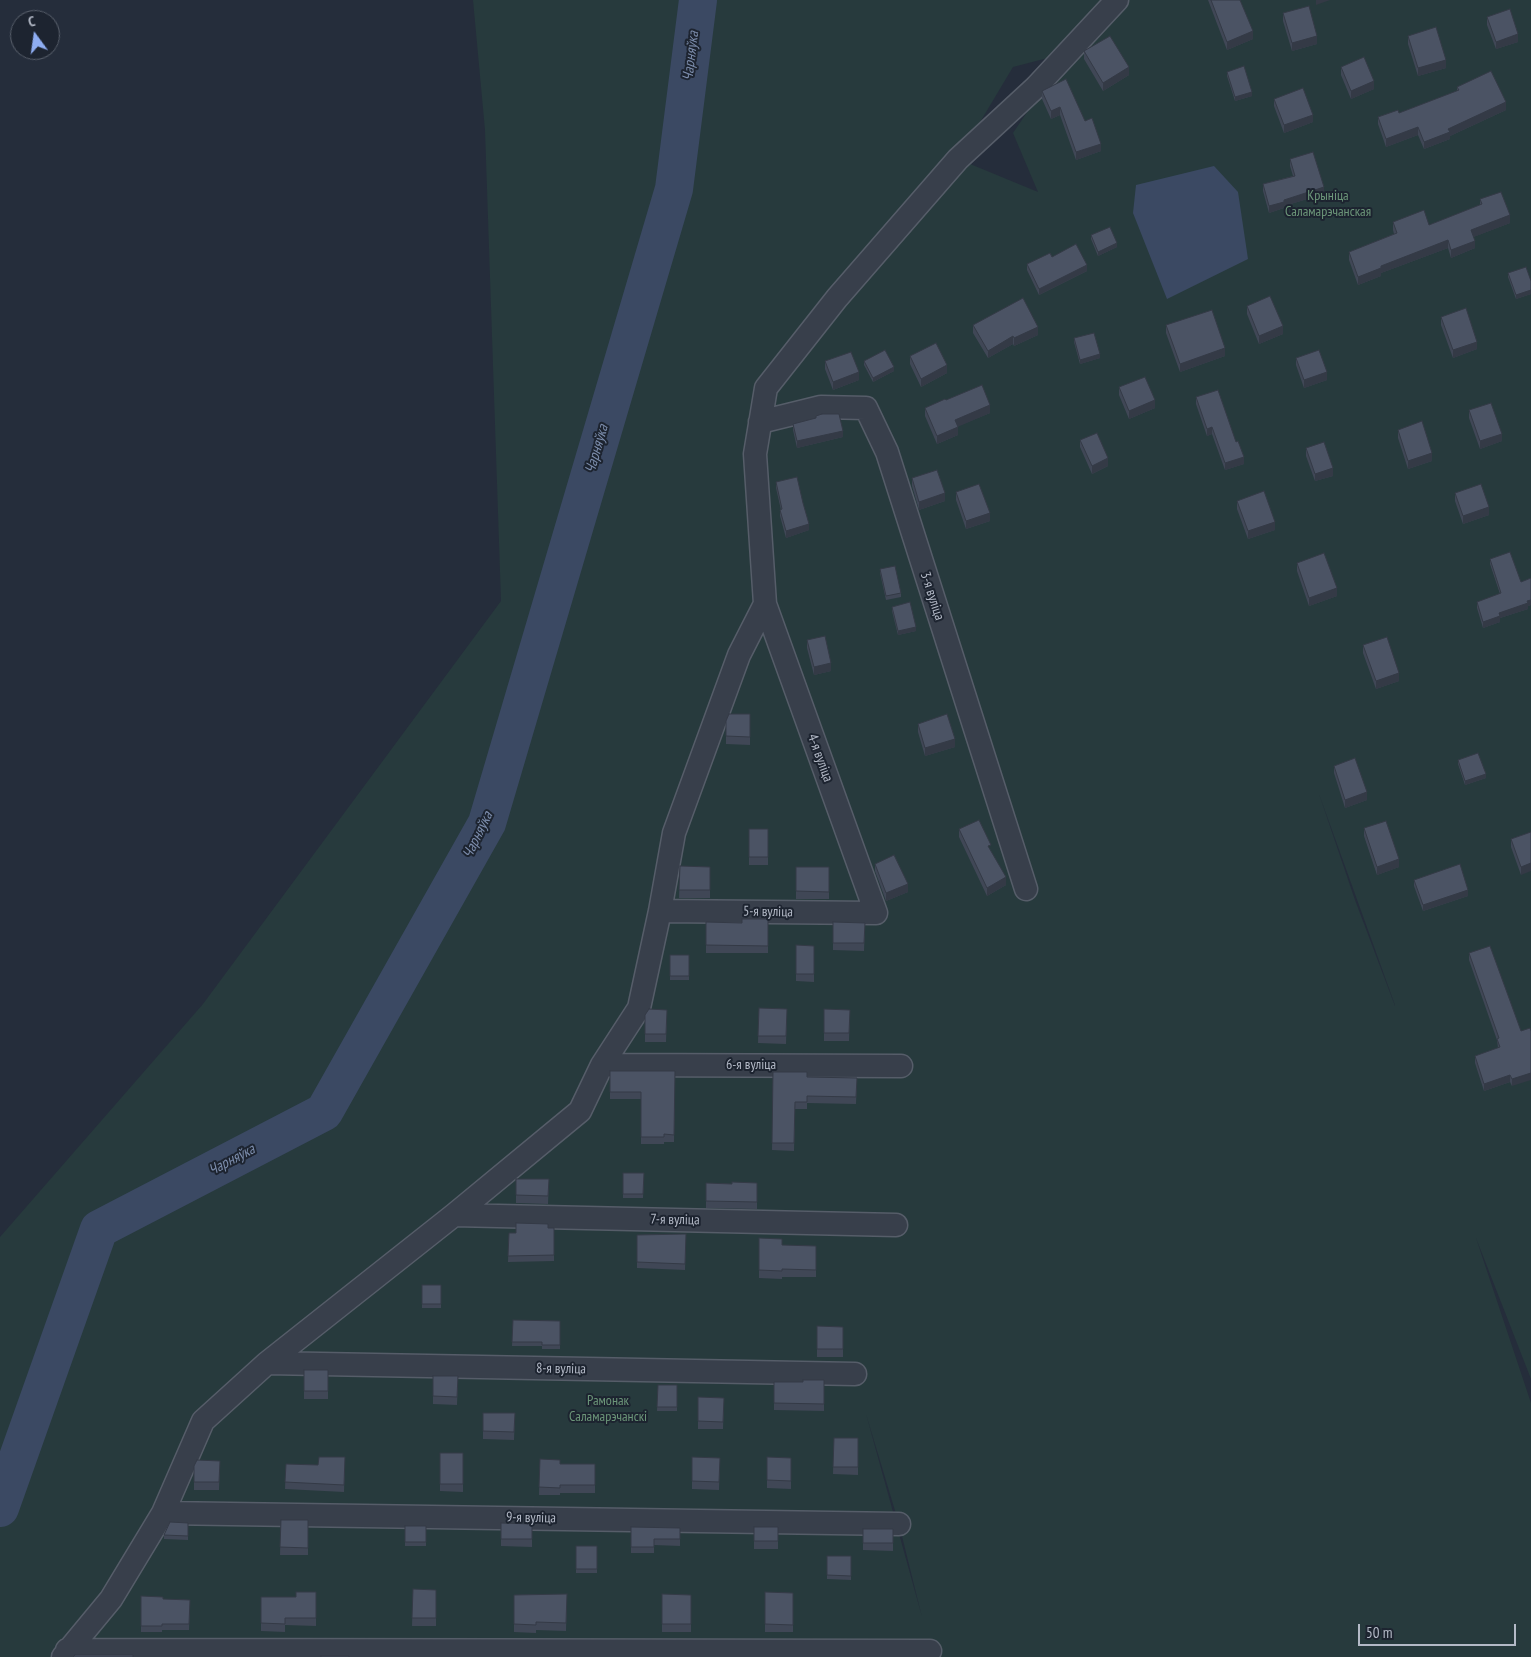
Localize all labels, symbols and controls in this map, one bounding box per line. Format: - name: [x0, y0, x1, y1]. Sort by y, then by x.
- north arrow: [10, 10, 60, 60]
- text: С: [26, 12, 37, 31]
- water label: Чарняўка: [679, 30, 703, 82]
- park label: Крыніца Саламарэчанская: [1285, 188, 1371, 220]
- water label: Чарняўка: [582, 423, 612, 475]
- street label: 3-я вуліца: [916, 570, 948, 622]
- street label: 4-я вуліца: [804, 732, 836, 784]
- water label: Чарняўка: [459, 809, 497, 861]
- street label: 5-я вуліца: [743, 903, 793, 921]
- street label: 6-я вуліца: [726, 1057, 776, 1073]
- water label: Чарняўка: [206, 1140, 258, 1180]
- street label: 7-я вуліца: [650, 1211, 700, 1229]
- street label: 8-я вуліца: [536, 1360, 586, 1378]
- park label: Рамонак Саламарэчанскі: [569, 1393, 647, 1425]
- street label: 9-я вуліца: [506, 1509, 556, 1527]
- scale bar: [1361, 1614, 1518, 1646]
- text: 50 m: [1366, 1623, 1392, 1642]

